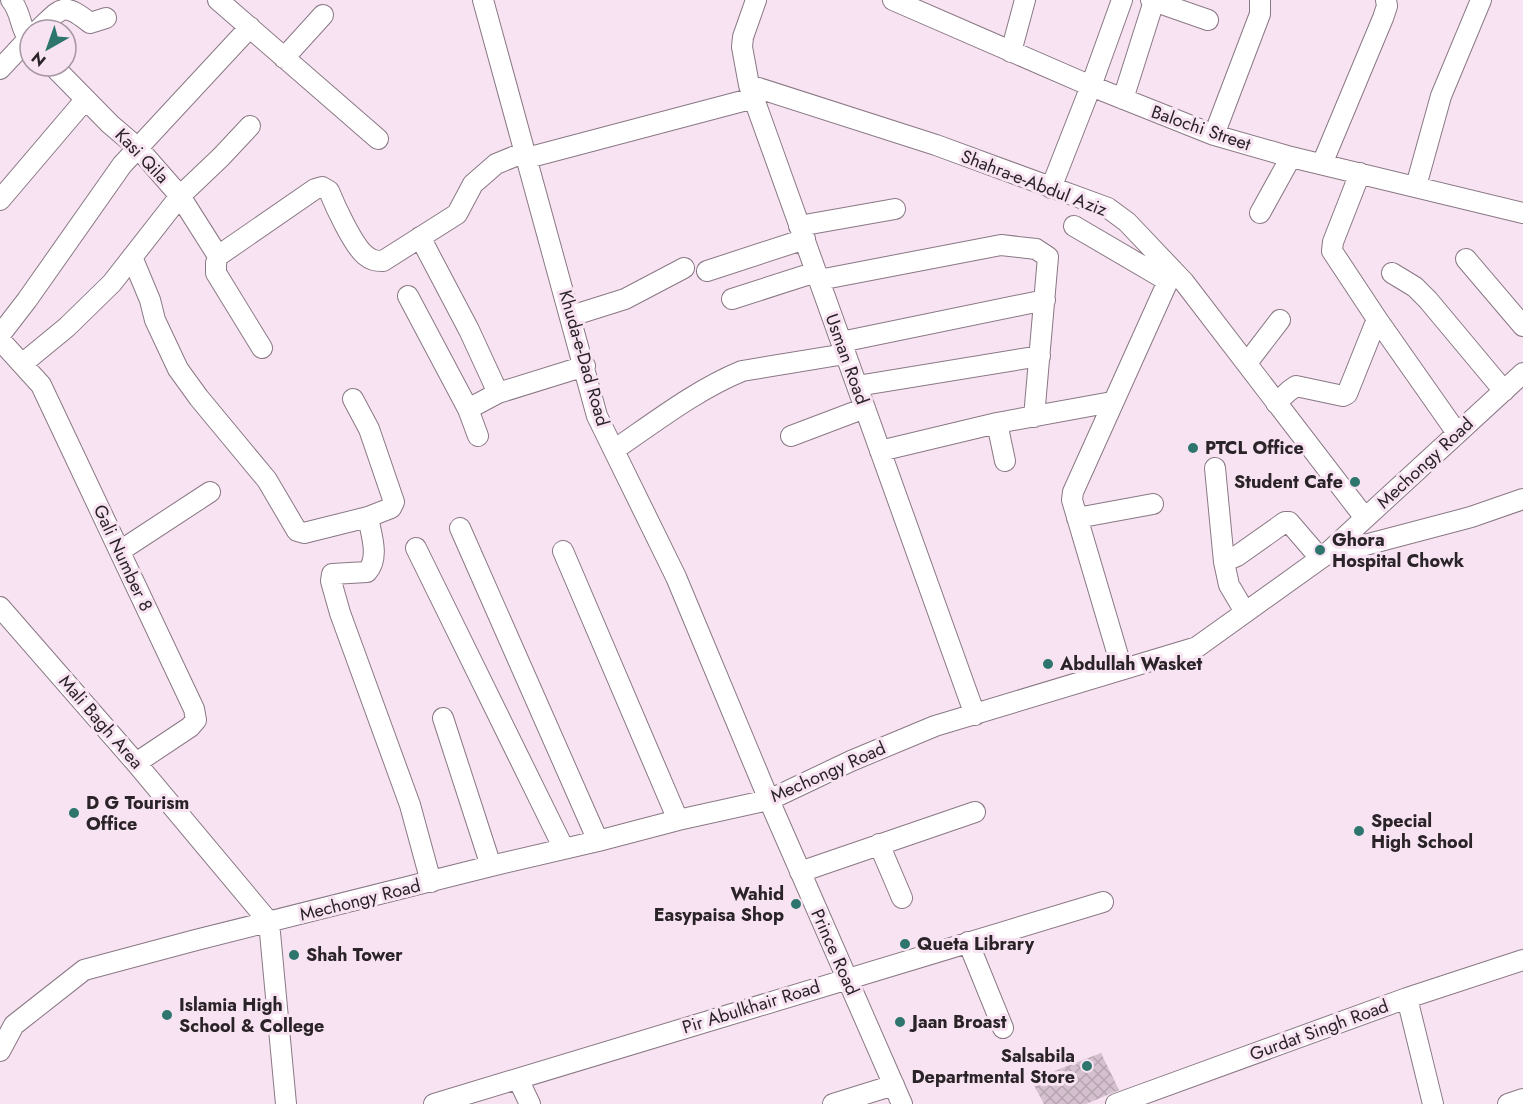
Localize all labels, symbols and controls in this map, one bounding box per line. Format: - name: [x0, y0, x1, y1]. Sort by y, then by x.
- north arrow: [18, 18, 78, 78]
- text: N: [26, 46, 51, 72]
- street label: Balochi Street: [1148, 99, 1255, 157]
- street label: Kasi Qila: [109, 123, 175, 189]
- street label: Shahra-e-Abdul Aziz: [957, 143, 1111, 223]
- street label: Khuda-e-Dad Road: [552, 287, 616, 429]
- street label: Usman Road: [819, 310, 875, 408]
- street label: Mechongy Road: [1371, 411, 1479, 515]
- place label: PTCL Office: [1205, 435, 1304, 461]
- marker: PTCL Office: [1186, 441, 1200, 455]
- place label: Student Cafe: [1234, 469, 1343, 495]
- marker: Student Cafe: [1348, 475, 1362, 489]
- street label: Gali Number 8: [87, 500, 159, 616]
- place label: Ghora Hospital Chowk: [1332, 527, 1465, 574]
- marker: Ghora Hospital Chowk: [1313, 543, 1327, 557]
- place label: Abdullah Wasket: [1059, 651, 1203, 677]
- marker: Abdullah Wasket: [1041, 657, 1055, 671]
- street label: Mali Bagh Area: [53, 669, 149, 775]
- street label: Mechongy Road: [766, 735, 890, 809]
- place label: D G Tourism Office: [86, 790, 189, 837]
- marker: D G Tourism Office: [67, 806, 81, 820]
- place label: Special High School: [1371, 808, 1473, 855]
- marker: Special High School: [1352, 824, 1366, 838]
- street label: Mechongy Road: [297, 872, 423, 928]
- place label: Wahid Easypaisa Shop: [654, 881, 784, 928]
- marker: Wahid Easypaisa Shop: [789, 897, 803, 911]
- street label: Prince Road: [804, 905, 866, 999]
- place label: Queta Library: [917, 931, 1035, 957]
- marker: Queta Library: [898, 937, 912, 951]
- place label: Shah Tower: [306, 942, 403, 968]
- marker: Shah Tower: [287, 948, 301, 962]
- street label: Pir Abulkhair Road: [679, 974, 823, 1040]
- place label: Islamia High School & College: [179, 992, 324, 1039]
- street label: Gurdat Singh Road: [1246, 993, 1392, 1067]
- marker: Islamia High School & College: [160, 1008, 174, 1022]
- place label: Jaan Broast: [909, 1009, 1007, 1035]
- marker: Jaan Broast: [893, 1015, 907, 1029]
- place label: Salsabila Departmental Store: [911, 1043, 1075, 1090]
- marker: Salsabila Departmental Store: [1080, 1059, 1094, 1073]

